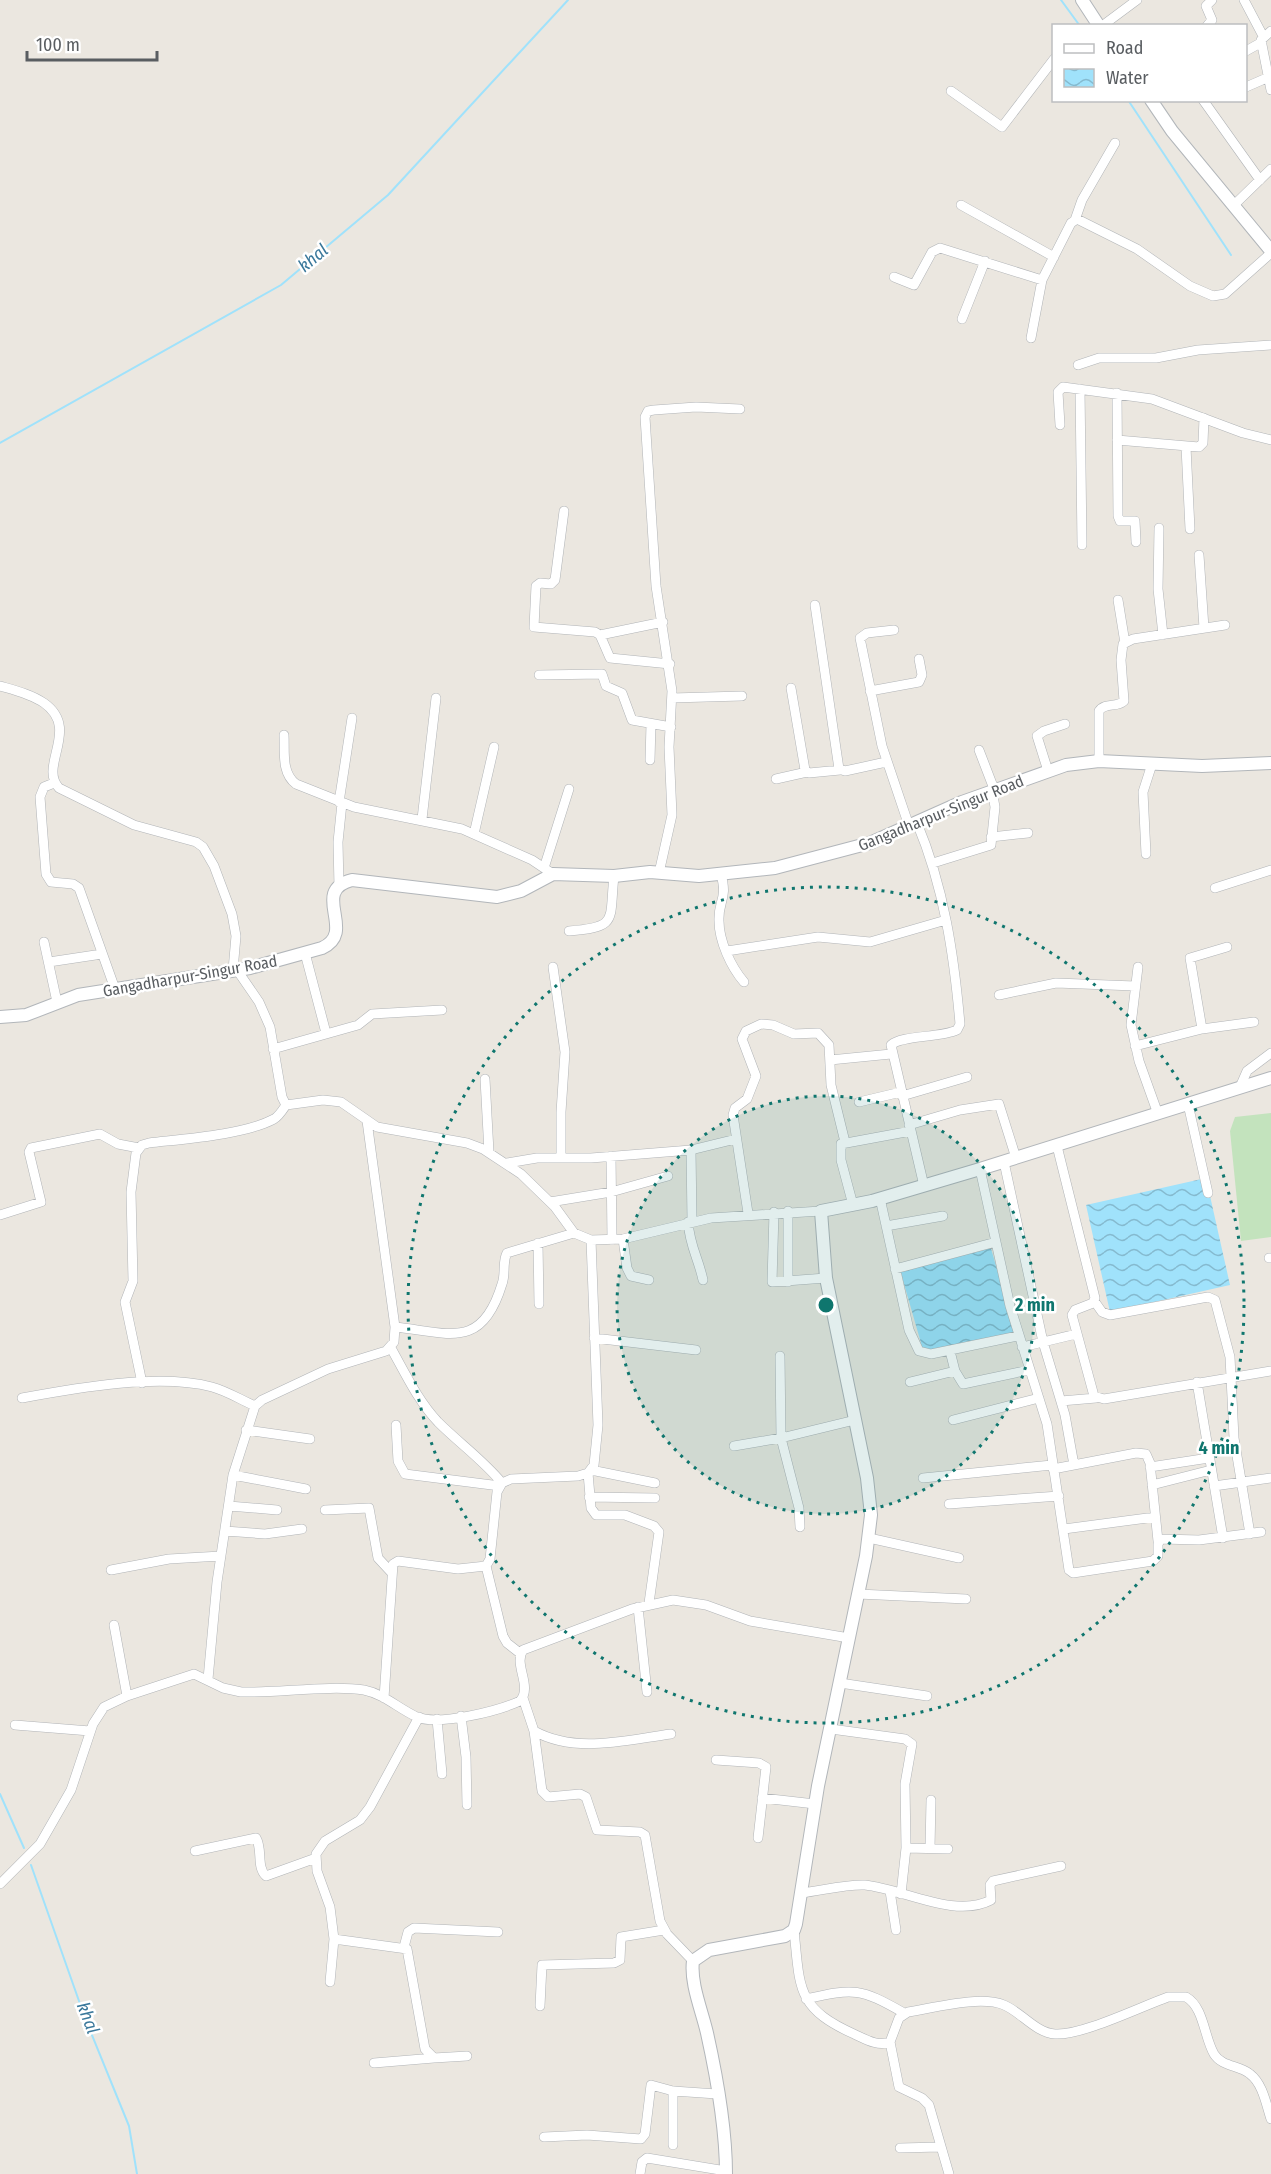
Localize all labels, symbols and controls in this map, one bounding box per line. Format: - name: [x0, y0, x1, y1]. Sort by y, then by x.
- scale bar: [27, 24, 158, 62]
- legend: [1052, 24, 1247, 102]
- text: 100 m: [36, 34, 80, 56]
- text: Road: [1106, 37, 1143, 59]
- text: Water: [1106, 67, 1149, 89]
- water label: khal: [294, 239, 333, 277]
- street label: Gangadharpur-Singur Road: [855, 771, 1027, 855]
- street label: Gangadharpur-Singur Road: [101, 951, 279, 1001]
- text: 2 min: [1014, 1294, 1055, 1316]
- centre of rings: [816, 1295, 836, 1315]
- text: 4 min: [1199, 1437, 1239, 1459]
- water label: khal: [72, 1999, 104, 2037]

